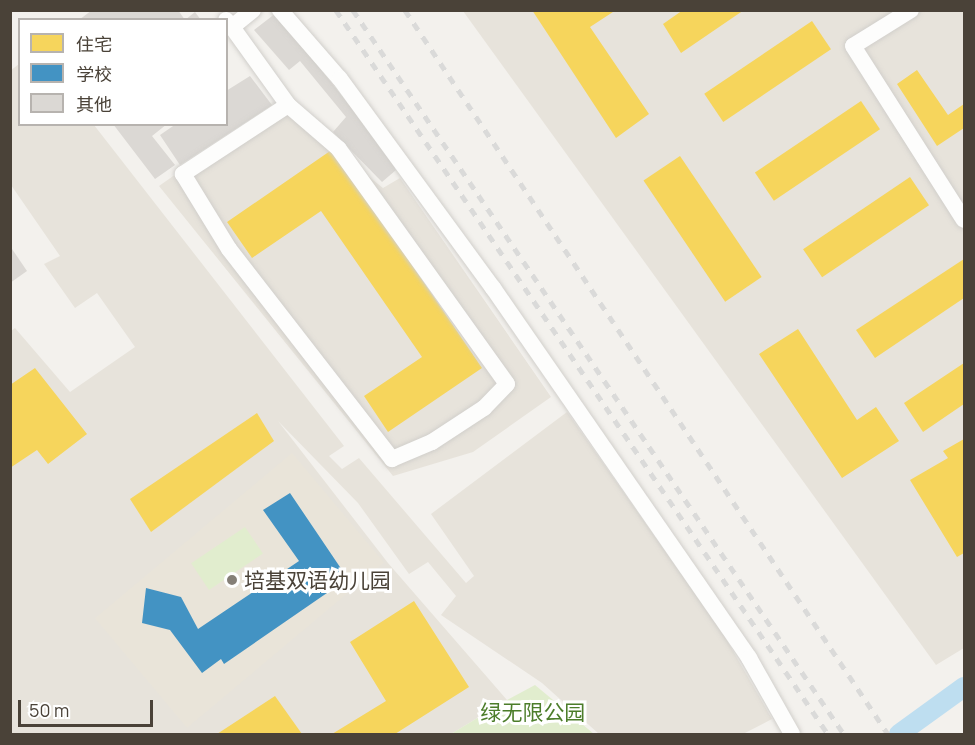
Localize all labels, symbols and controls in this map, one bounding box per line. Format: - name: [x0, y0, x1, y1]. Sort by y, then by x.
- legend: [18, 18, 228, 126]
- text: 住宅: [76, 32, 112, 56]
- text: 学校: [76, 62, 112, 86]
- text: 其他: [76, 92, 112, 116]
- place label: 培基双语幼儿园: [244, 567, 391, 593]
- marker: 培基双语幼儿园: [225, 573, 239, 587]
- scale bar: [21, 688, 156, 726]
- text: 50 m: [29, 698, 69, 722]
- park label: 绿无限公园: [481, 699, 585, 725]

